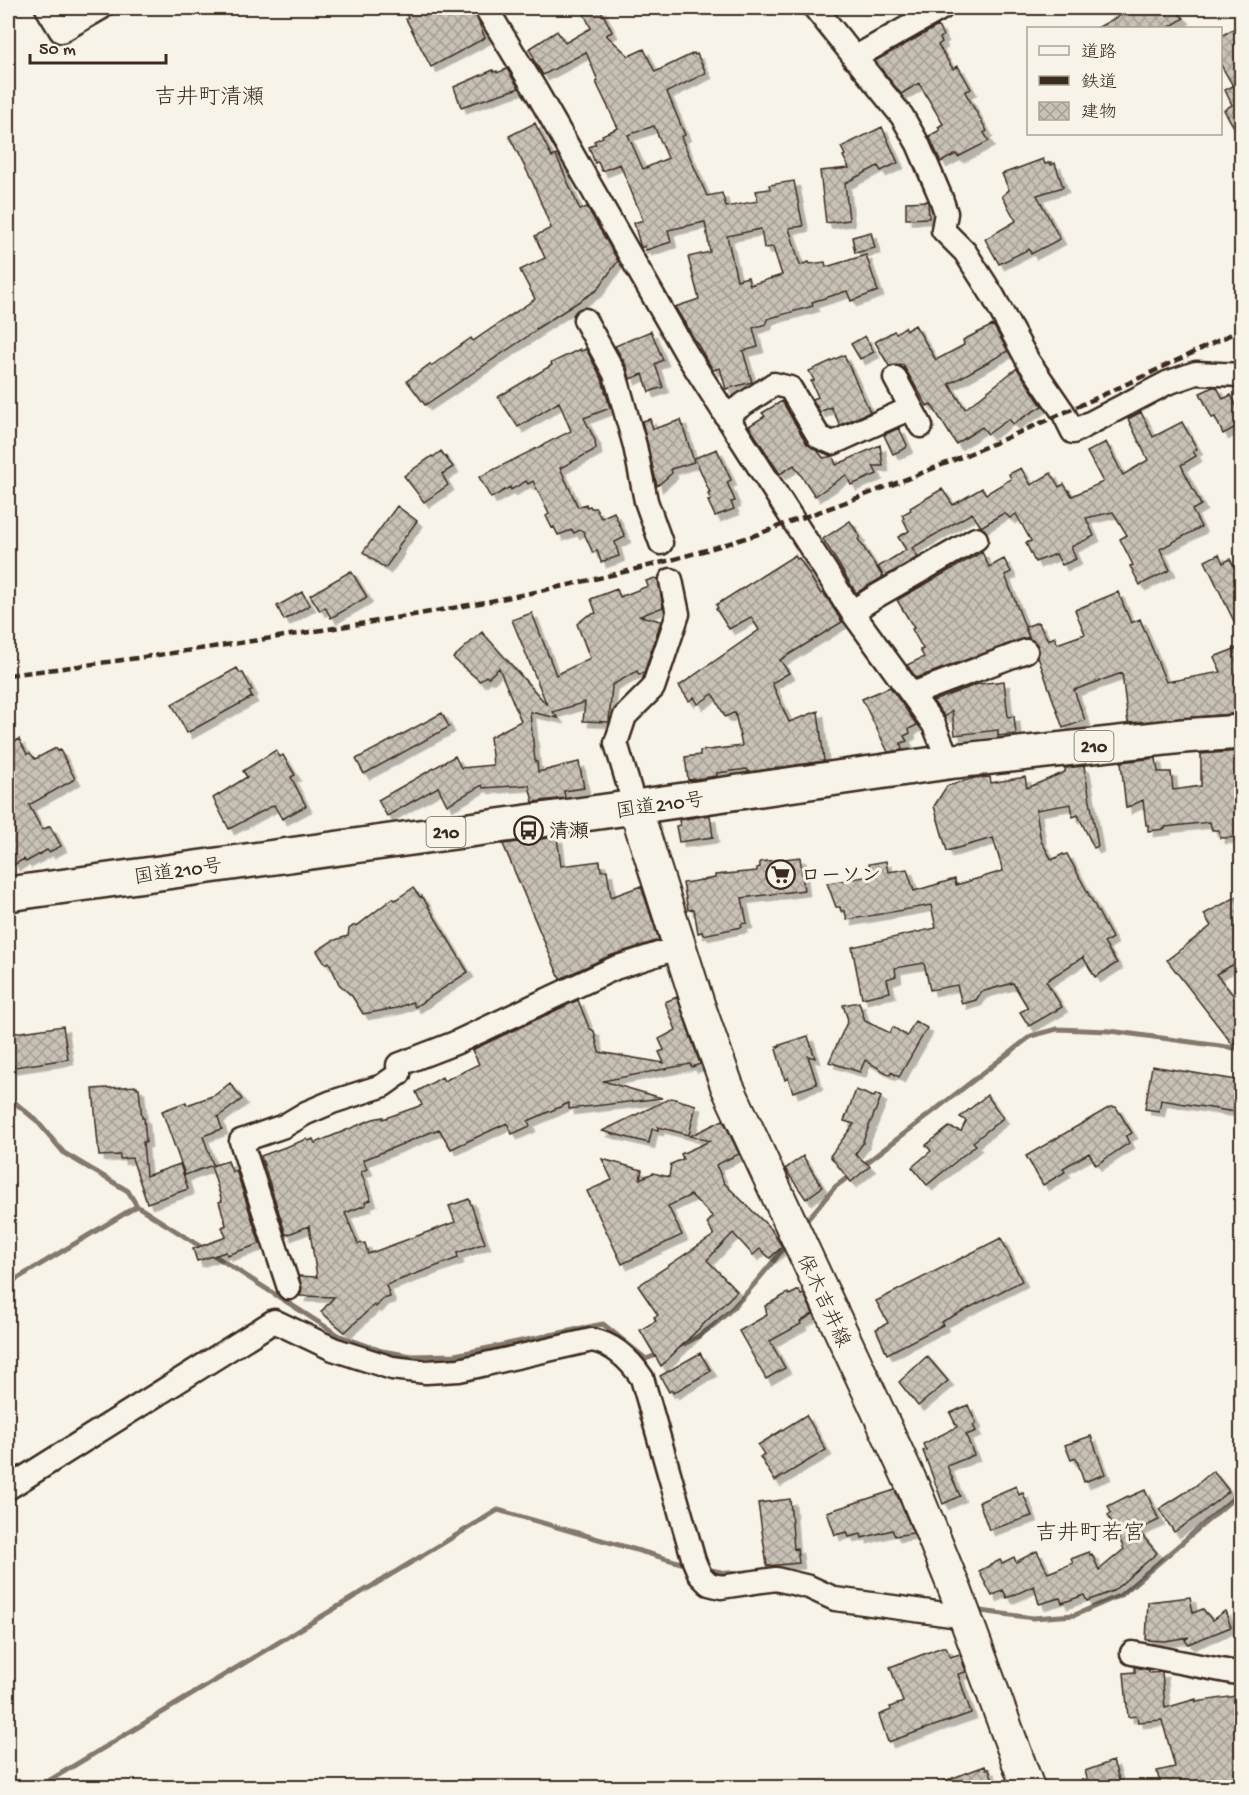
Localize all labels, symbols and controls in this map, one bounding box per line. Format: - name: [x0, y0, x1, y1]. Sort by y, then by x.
- scale bar: [30, 27, 166, 65]
- legend: [1027, 27, 1222, 135]
- text: 50 m: [39, 40, 76, 61]
- text: 道路: [1081, 42, 1117, 64]
- text: 鉄道: [1081, 72, 1117, 94]
- district label: 吉井町清瀬: [154, 85, 264, 112]
- text: 建物: [1081, 102, 1117, 124]
- road number: 210: [1074, 731, 1114, 761]
- street label: 国道210号: [615, 789, 706, 825]
- bus stop icon: 清瀬: [512, 814, 544, 846]
- road number: 210: [426, 817, 466, 847]
- place label: 清瀬: [549, 820, 589, 845]
- street label: 国道210号: [133, 855, 224, 891]
- supermarket icon: ローソン: [764, 858, 796, 890]
- place label: ローソン: [801, 866, 881, 889]
- street label: 保木吉井線: [790, 1250, 855, 1352]
- district label: 吉井町若宮: [1035, 1521, 1145, 1548]

